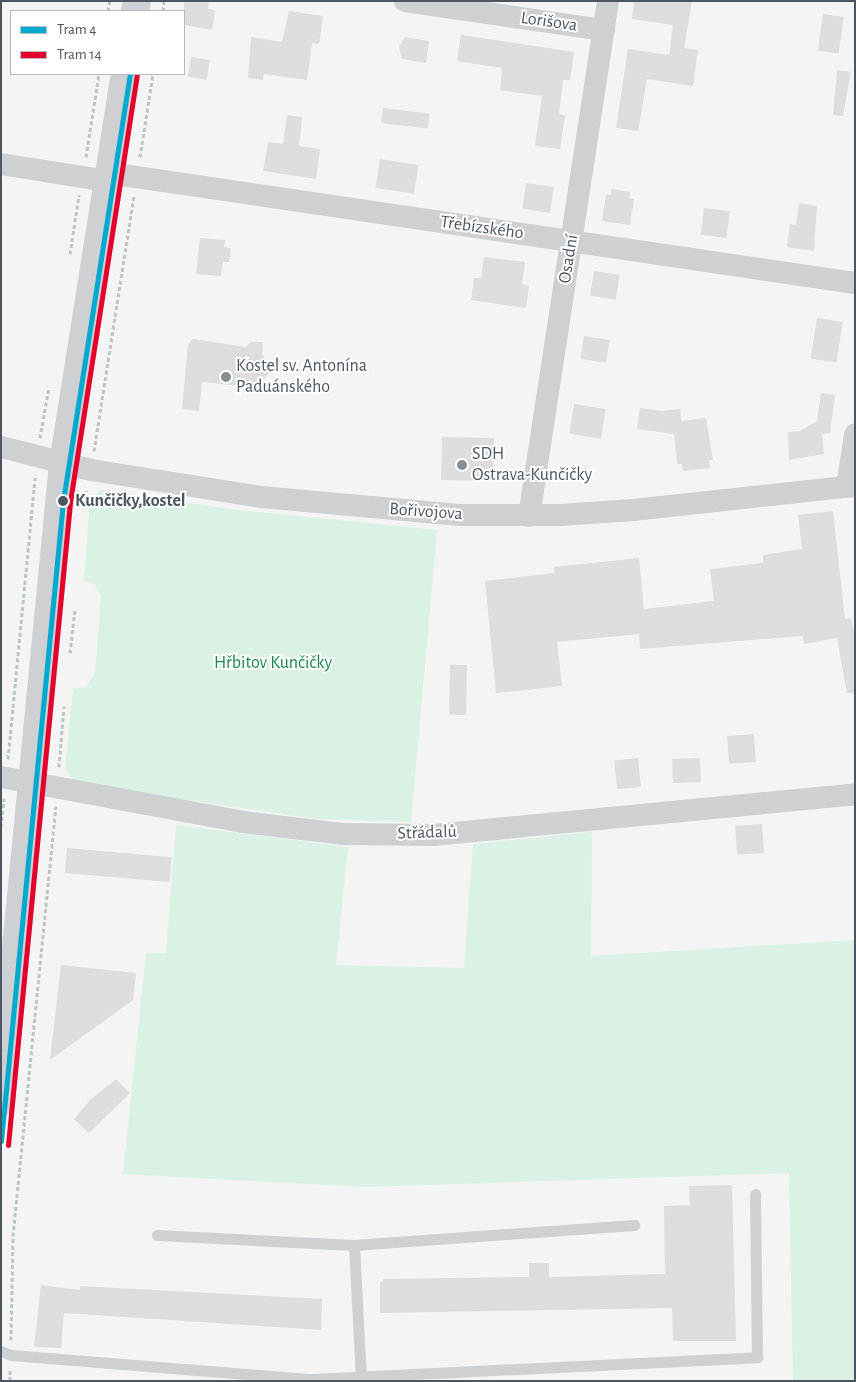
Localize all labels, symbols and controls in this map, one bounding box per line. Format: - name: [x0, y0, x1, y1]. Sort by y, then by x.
- street label: Lorišova: [519, 7, 579, 37]
- legend: [10, 10, 185, 75]
- text: Tram 4: [57, 22, 97, 37]
- text: Tram 14: [57, 47, 102, 62]
- street label: Třebízského: [439, 211, 525, 245]
- street label: Osadní: [554, 233, 584, 285]
- place label: Kostel sv. Antonína Paduánského: [236, 356, 367, 398]
- marker: Kostel sv. Antonína Paduánského: [220, 371, 232, 383]
- place label: SDH Ostrava-Kunčičky: [472, 444, 592, 486]
- marker: SDH Ostrava-Kunčičky: [456, 459, 468, 471]
- place label: Kunčičky,kostel: [75, 490, 186, 512]
- marker: Kunčičky,kostel: [55, 493, 71, 509]
- street label: Bořivojova: [389, 499, 463, 525]
- park label: Hřbitov Kunčičky: [214, 652, 332, 674]
- street label: Střádalů: [397, 821, 457, 845]

